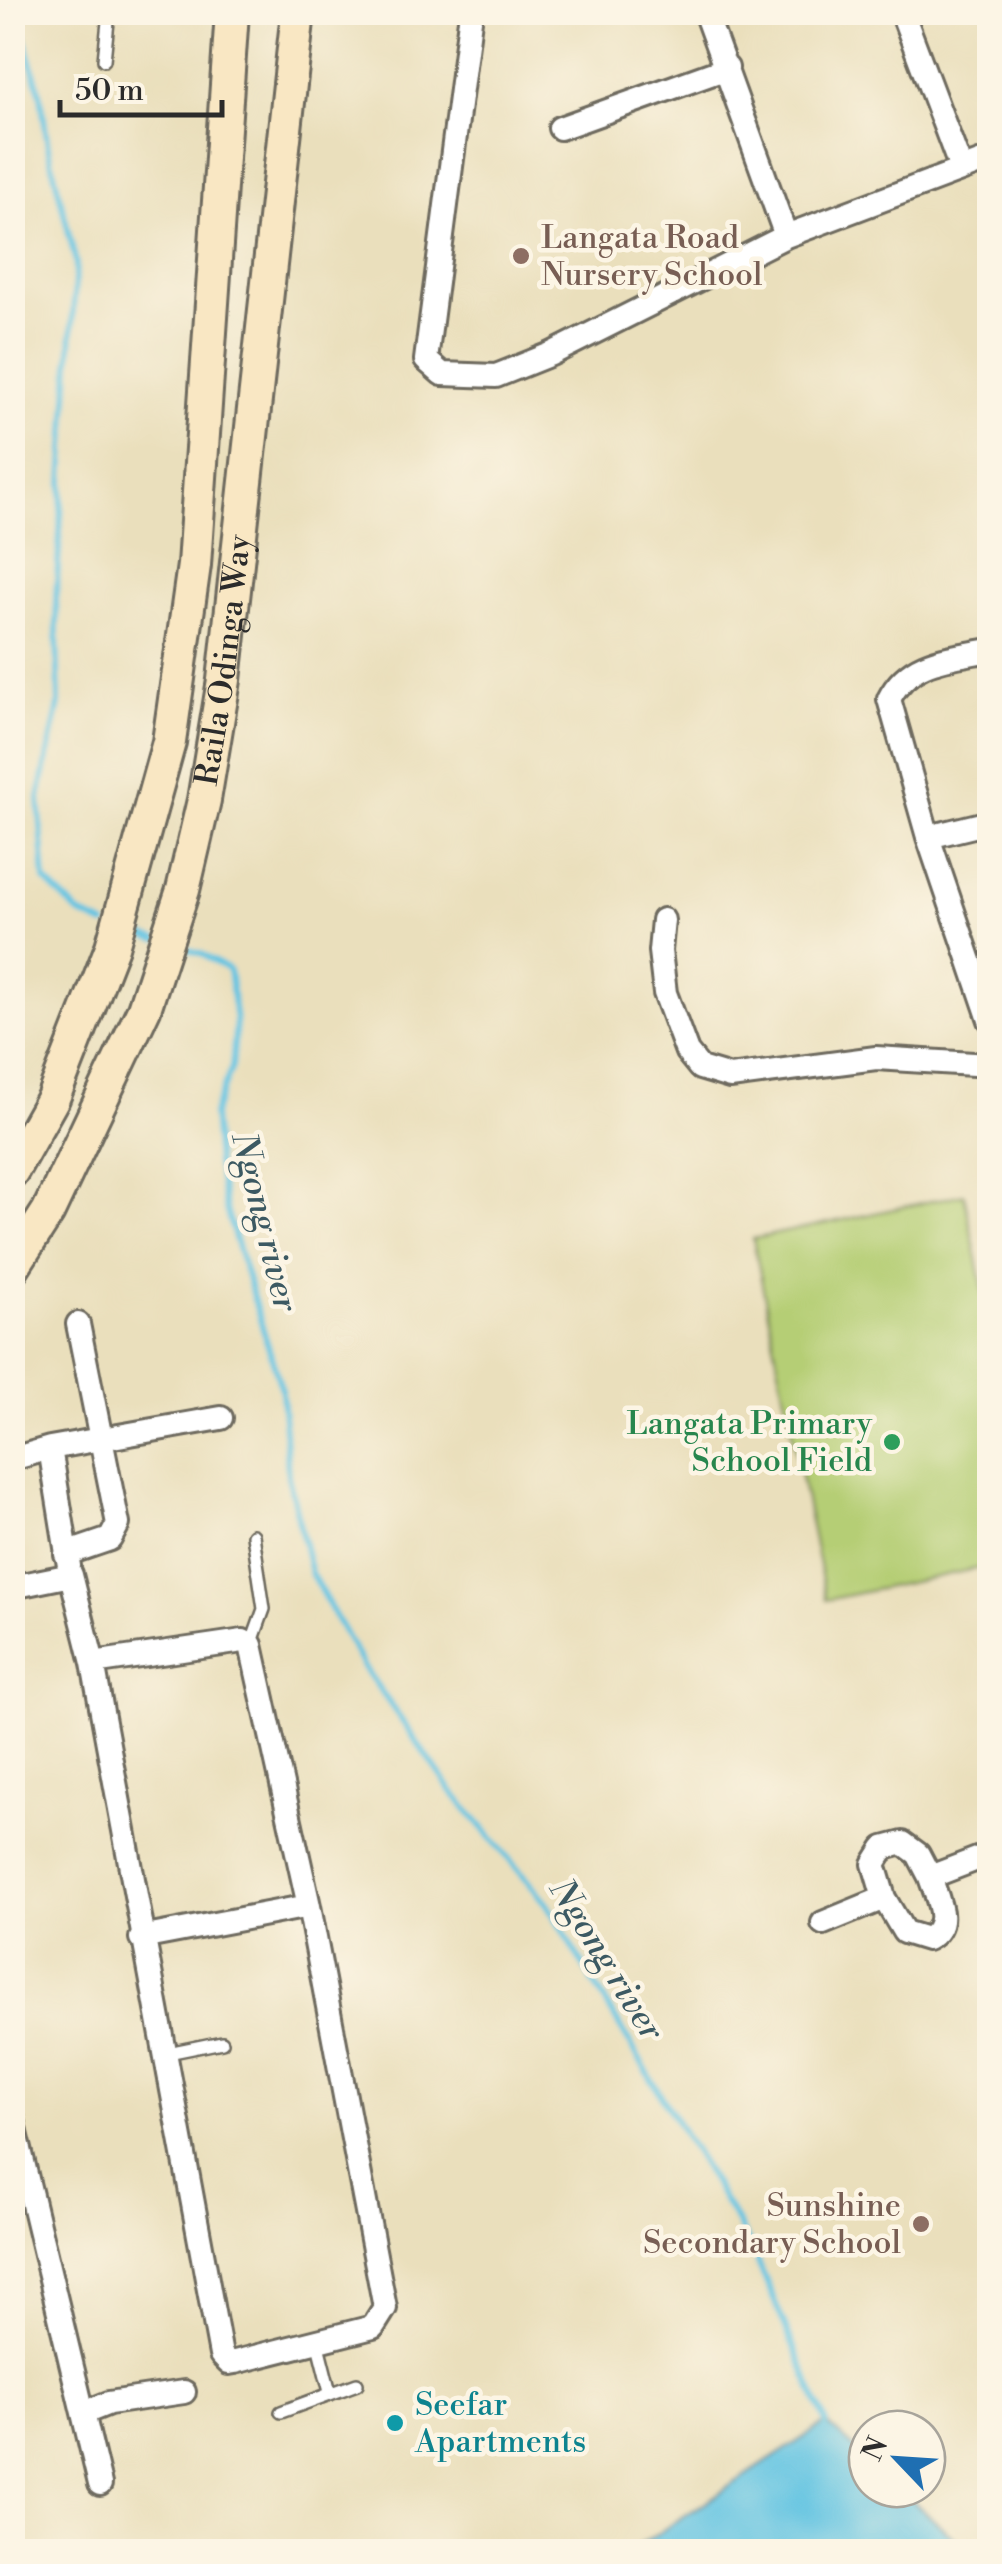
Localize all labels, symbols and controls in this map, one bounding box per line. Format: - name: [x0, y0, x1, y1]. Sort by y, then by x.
- scale bar: [60, 55, 222, 117]
- text: 50 m: [75, 72, 144, 110]
- place label: Langata Road Nursery School: [541, 218, 763, 295]
- marker: Langata Road Nursery School: [510, 245, 532, 267]
- street label: Raila Odinga Way: [187, 532, 260, 789]
- water label: Ngong river: [221, 1127, 307, 1317]
- place label: Langata Primary School Field: [626, 1404, 872, 1481]
- marker: Langata Primary School Field: [881, 1431, 903, 1453]
- water label: Ngong river: [539, 1870, 673, 2050]
- place label: Sunshine Secondary School: [643, 2186, 902, 2263]
- marker: Sunshine Secondary School: [910, 2213, 932, 2235]
- place label: Seefar Apartments: [414, 2385, 586, 2462]
- north arrow: [847, 2409, 947, 2509]
- marker: Seefar Apartments: [384, 2412, 406, 2434]
- text: N: [855, 2432, 896, 2467]

